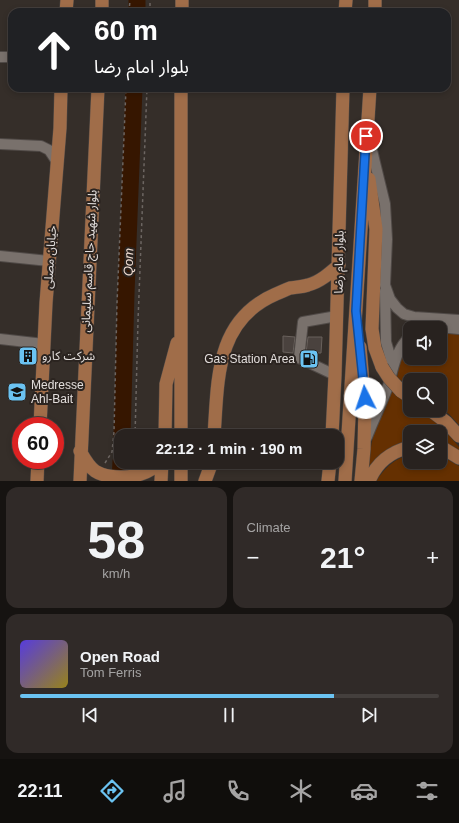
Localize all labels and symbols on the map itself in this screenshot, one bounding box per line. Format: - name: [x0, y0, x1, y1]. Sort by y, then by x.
- pin: [349, 119, 383, 153]
- street label: بلوار شهید حاج قاسم سلیمانی: [78, 189, 102, 333]
- street label: خیابان مصلی: [41, 225, 59, 289]
- street label: بلوار امام رضا: [331, 230, 349, 294]
- water label: Qom: [121, 248, 136, 276]
- building icon: شرکت کارو: [17, 345, 39, 367]
- fuel station icon: Gas Station Area: [298, 348, 320, 370]
- place label: شرکت کارو: [42, 349, 95, 363]
- place label: Gas Station Area: [204, 352, 295, 366]
- position arrow: [344, 377, 386, 419]
- place label: Medresse Ahl-Bait: [31, 378, 84, 406]
- school or university icon: Medresse Ahl-Bait: [6, 381, 28, 403]
- speed limit sign: 60: [12, 417, 64, 469]

